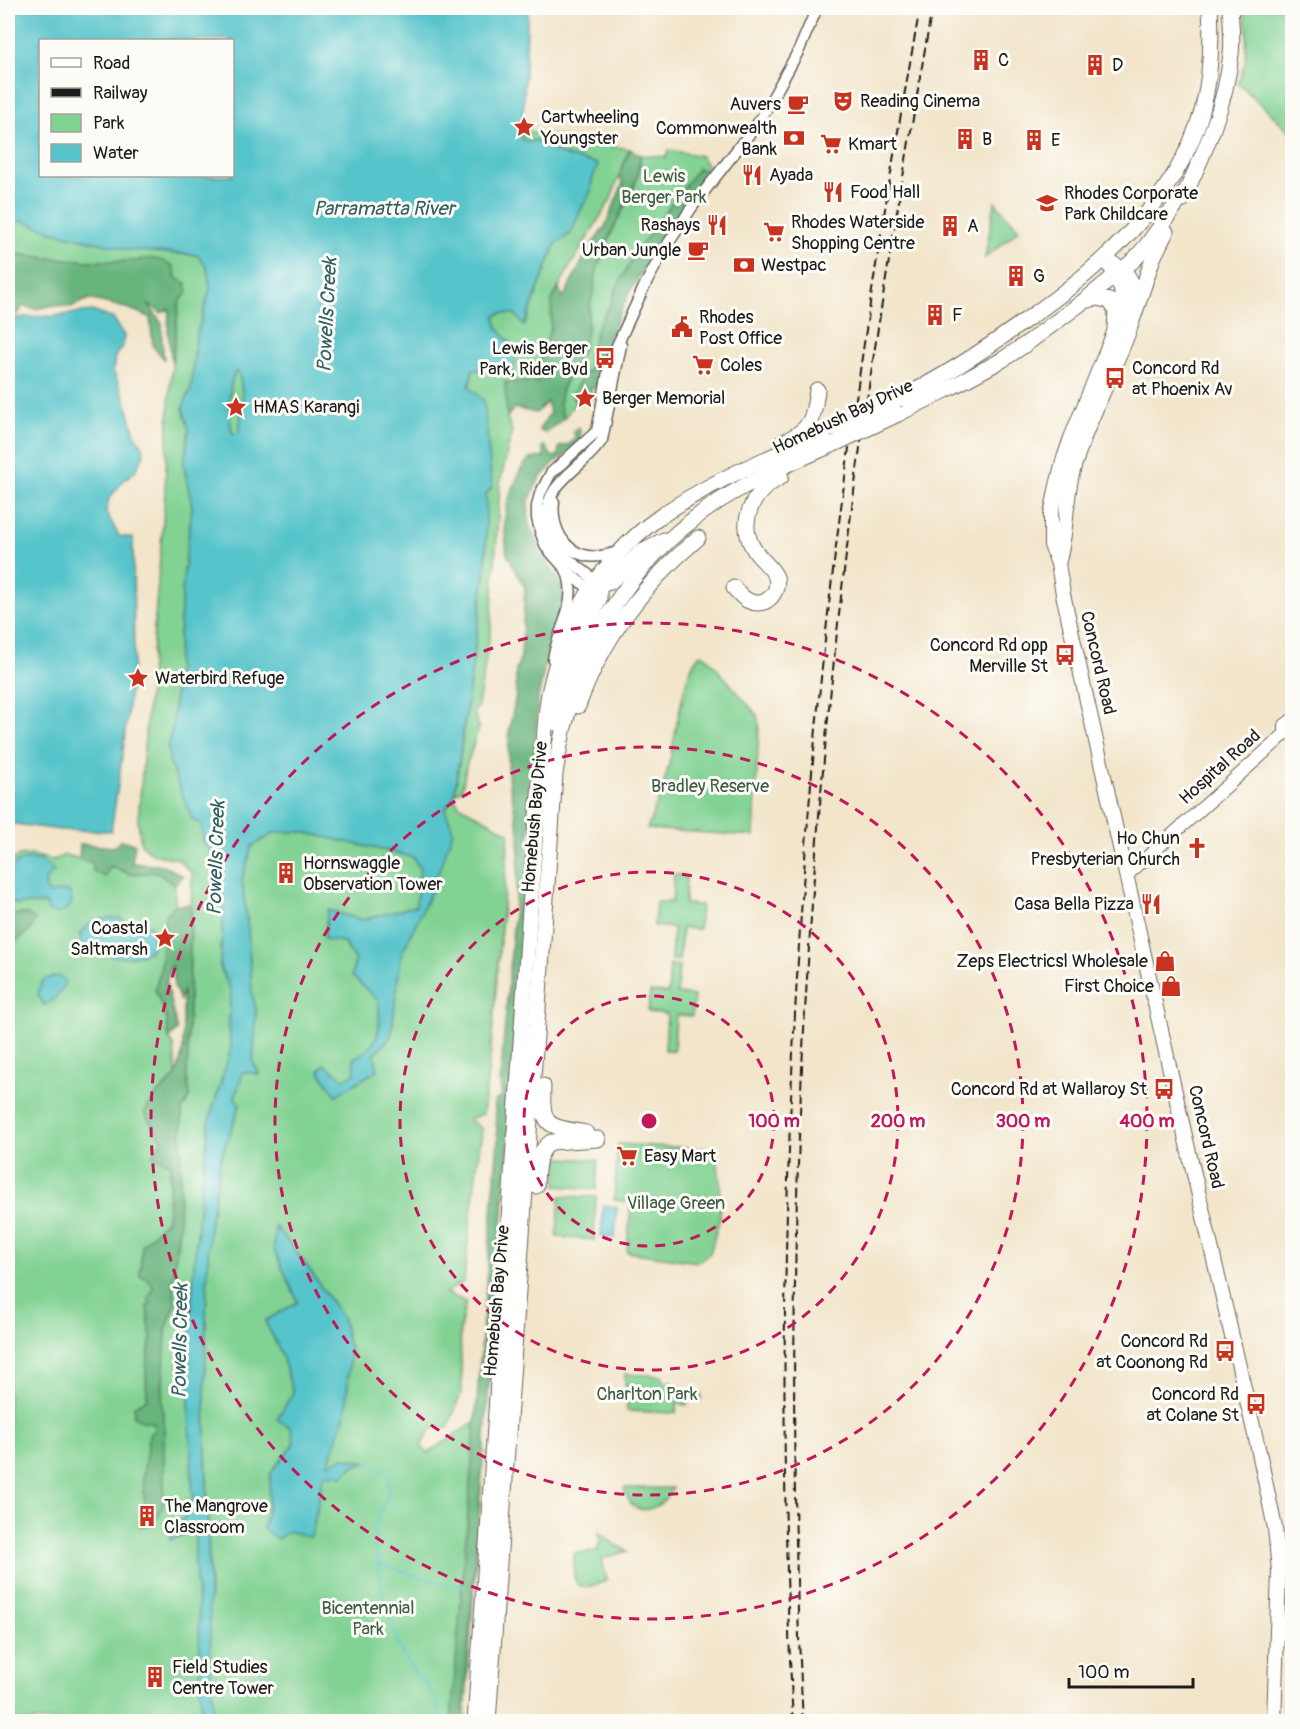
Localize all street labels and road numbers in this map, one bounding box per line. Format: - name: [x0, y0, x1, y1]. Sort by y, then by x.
- street label: Homebush Bay Drive: [769, 374, 917, 460]
- street label: Concord Road: [1075, 609, 1121, 717]
- street label: Hospital Road: [1174, 724, 1266, 810]
- street label: Homebush Bay Drive: [517, 740, 553, 894]
- street label: Concord Road: [1183, 1083, 1229, 1191]
- street label: Homebush Bay Drive: [479, 1224, 515, 1378]

